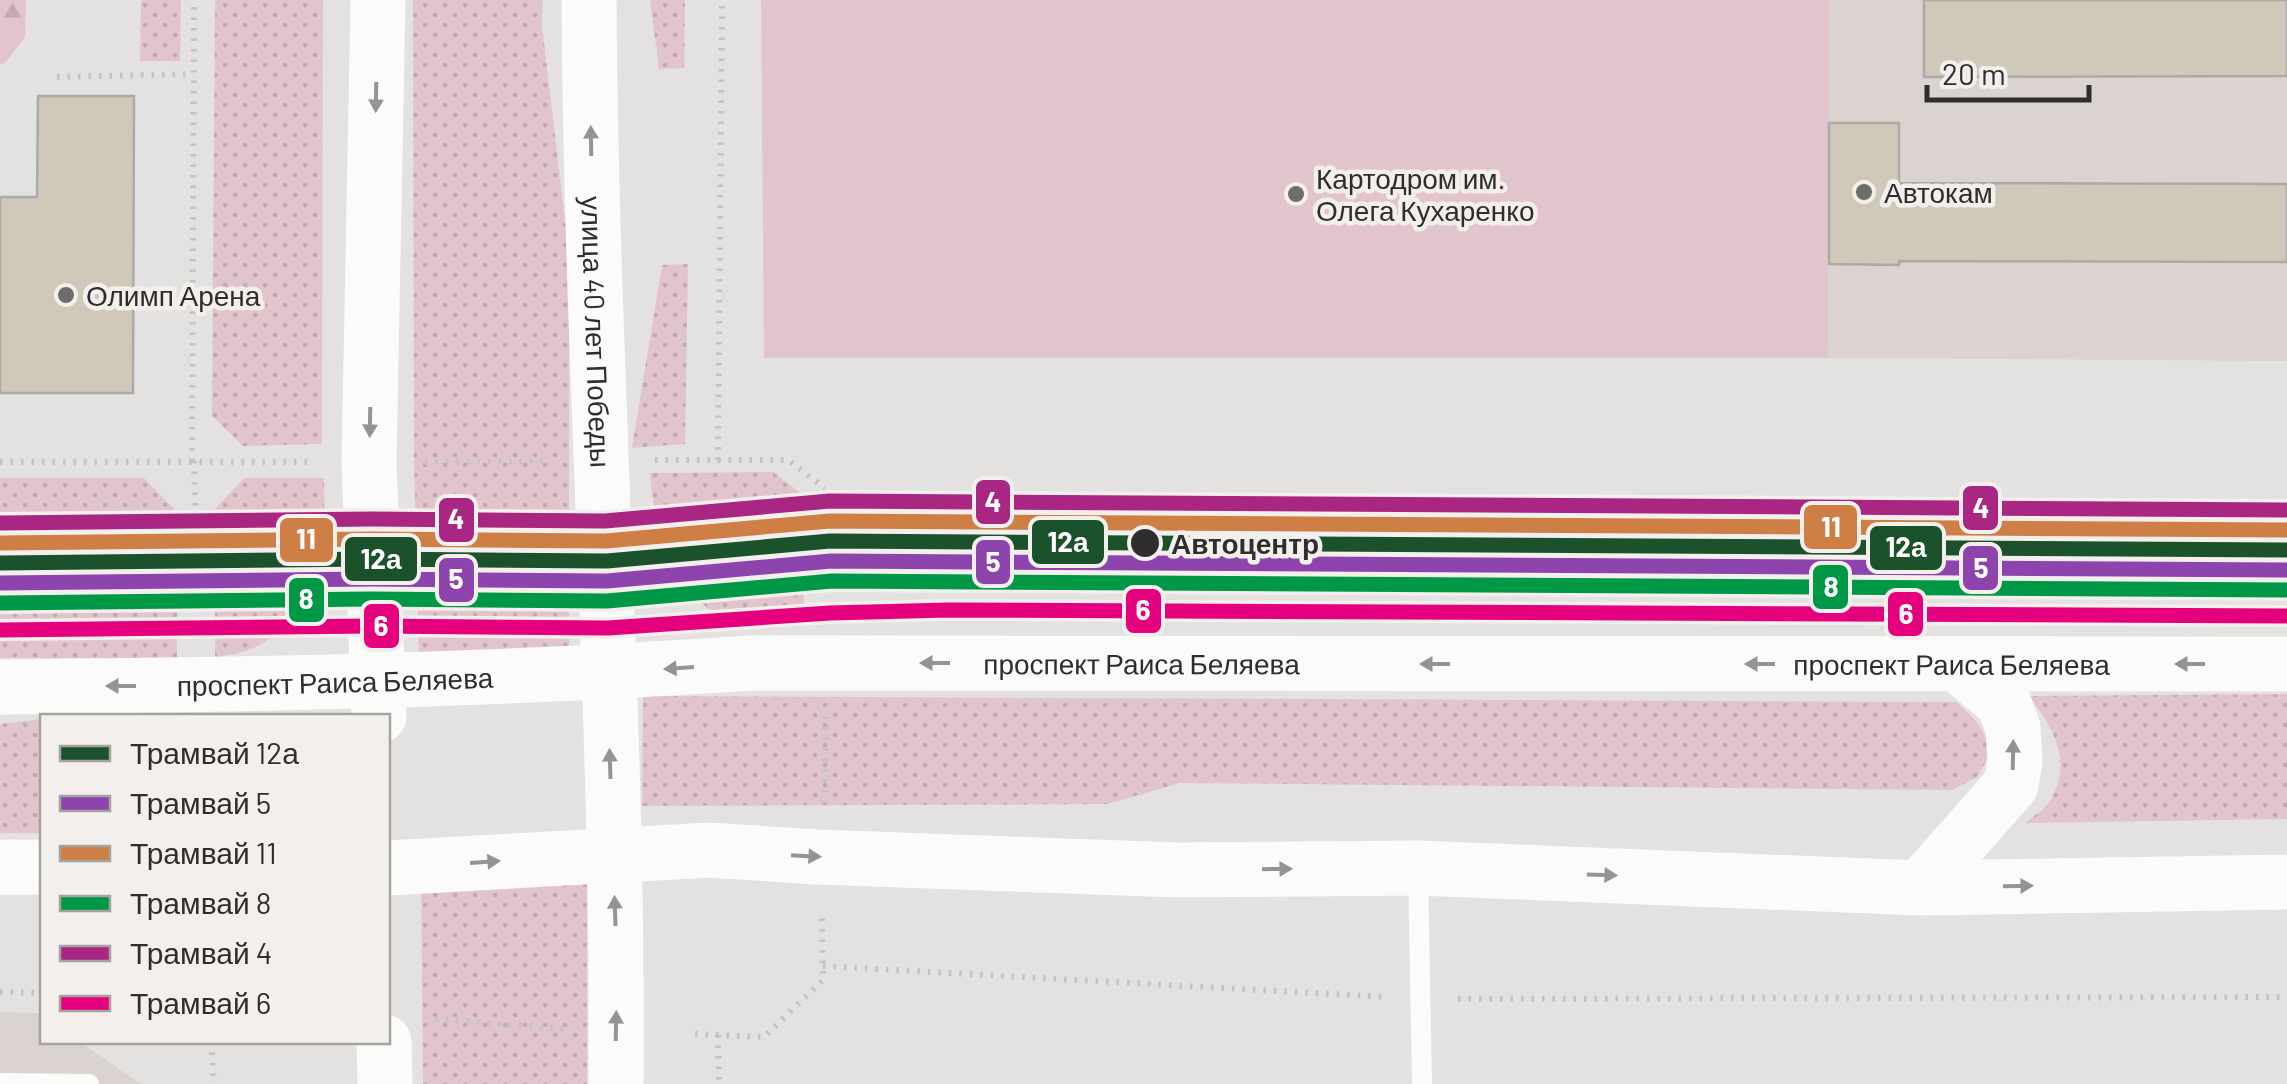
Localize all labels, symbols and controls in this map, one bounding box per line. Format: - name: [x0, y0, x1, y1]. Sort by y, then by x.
- scale bar: [1927, 40, 2090, 102]
- text: 20 m: [1942, 55, 2006, 91]
- one-way arrow: [368, 82, 384, 114]
- one-way arrow: [583, 124, 599, 156]
- place label: Картодром им. Олега Кухаренко: [1316, 161, 1534, 227]
- place label: Автокам: [1884, 175, 1993, 209]
- marker: Автокам: [1853, 181, 1875, 203]
- marker: Картодром им. Олега Кухаренко: [1285, 183, 1307, 205]
- street label: улица 40 лет Победы: [575, 196, 619, 468]
- place label: Олимп Арена: [86, 278, 261, 312]
- marker: Олимп Арена: [55, 284, 77, 306]
- one-way arrow: [362, 407, 378, 439]
- line badge: 4: [974, 478, 1012, 526]
- text: 4: [985, 484, 1001, 518]
- line badge: 4: [1961, 484, 2000, 532]
- text: 4: [1973, 490, 1989, 524]
- line badge: 4: [437, 496, 476, 544]
- text: 4: [448, 501, 464, 535]
- line badge: 11: [1802, 503, 1859, 551]
- text: 11: [1821, 509, 1841, 543]
- line badge: 11: [278, 516, 335, 564]
- line badge: 12а: [1030, 518, 1106, 566]
- text: 11: [296, 521, 316, 555]
- text: 12а: [1047, 524, 1089, 558]
- line badge: 12а: [1868, 524, 1944, 572]
- marker: Автоцентр: [1128, 526, 1162, 560]
- place label: Автоцентр: [1171, 526, 1319, 560]
- text: 12а: [1885, 529, 1927, 563]
- line badge: 12а: [343, 535, 419, 583]
- line badge: 5: [974, 538, 1012, 586]
- text: 12а: [360, 541, 402, 575]
- text: 5: [985, 544, 1001, 578]
- line badge: 5: [1961, 544, 2000, 592]
- text: 5: [1973, 550, 1989, 584]
- line badge: 5: [437, 556, 476, 604]
- text: 5: [448, 561, 464, 595]
- line badge: 8: [1811, 563, 1850, 611]
- text: 8: [1823, 569, 1839, 603]
- line badge: 8: [287, 576, 326, 624]
- text: 8: [298, 581, 314, 615]
- line badge: 6: [1124, 587, 1163, 635]
- line badge: 6: [1886, 590, 1925, 638]
- text: 6: [1135, 592, 1151, 626]
- text: 6: [1898, 596, 1914, 630]
- line badge: 6: [362, 602, 401, 650]
- text: 6: [373, 608, 389, 642]
- street label: проспект Раиса Беляева: [983, 646, 1300, 680]
- street label: проспект Раиса Беляева: [1793, 647, 2110, 681]
- one-way arrow: [918, 655, 950, 671]
- one-way arrow: [1418, 656, 1450, 672]
- one-way arrow: [1743, 656, 1775, 672]
- one-way arrow: [2173, 656, 2205, 672]
- street label: проспект Раиса Беляева: [176, 660, 494, 702]
- one-way arrow: [663, 660, 695, 676]
- one-way arrow: [105, 678, 137, 694]
- legend: [40, 714, 390, 1044]
- text: Трамвай 12а: [130, 734, 299, 770]
- one-way arrow: [2006, 739, 2022, 771]
- one-way arrow: [602, 747, 618, 779]
- text: Трамвай 5: [130, 784, 271, 820]
- text: Трамвай 11: [130, 834, 277, 870]
- one-way arrow: [791, 848, 823, 864]
- one-way arrow: [469, 854, 501, 870]
- one-way arrow: [1261, 861, 1293, 877]
- one-way arrow: [1586, 868, 1618, 884]
- one-way arrow: [2002, 878, 2034, 894]
- text: Трамвай 8: [130, 884, 271, 920]
- one-way arrow: [607, 895, 623, 927]
- text: Трамвай 4: [130, 934, 272, 970]
- text: Трамвай 6: [130, 984, 271, 1020]
- one-way arrow: [608, 1009, 624, 1041]

